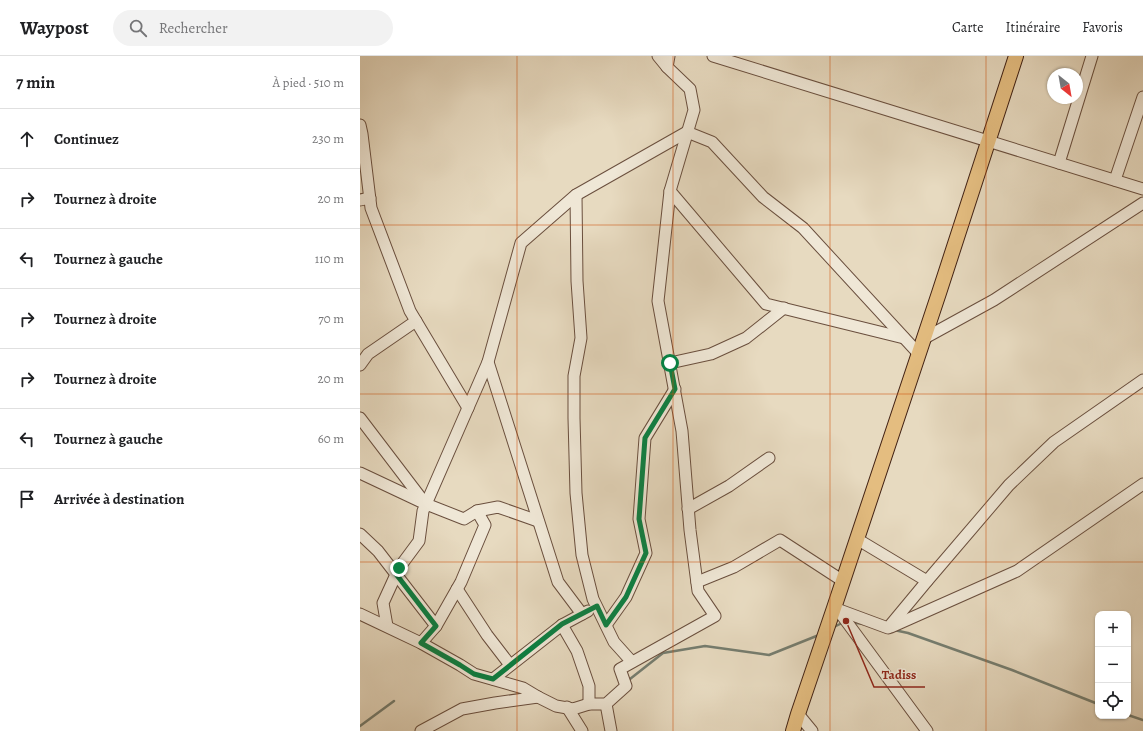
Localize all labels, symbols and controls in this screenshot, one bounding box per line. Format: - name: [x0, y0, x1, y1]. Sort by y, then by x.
- search box: [113, 10, 393, 46]
- text: Waypost: [20, 15, 89, 41]
- icon: search: [127, 17, 149, 39]
- text: Rechercher: [159, 18, 228, 38]
- text: Carte: [952, 18, 983, 37]
- text: Itinéraire: [1005, 18, 1060, 37]
- text: Favoris: [1082, 18, 1123, 37]
- north arrow: [1047, 68, 1083, 104]
- text: 7 min: [16, 71, 55, 94]
- text: À pied · 510 m: [272, 74, 344, 91]
- icon: ahead: [16, 128, 38, 150]
- text: Continuez: [54, 129, 119, 149]
- text: 230 m: [312, 130, 344, 147]
- icon: right: [16, 188, 38, 210]
- text: Tournez à droite: [54, 189, 157, 209]
- text: 20 m: [318, 190, 344, 207]
- icon: left: [16, 248, 38, 270]
- text: Tournez à gauche: [54, 249, 163, 269]
- text: 110 m: [315, 250, 344, 267]
- icon: right: [16, 308, 38, 330]
- text: Tournez à droite: [54, 309, 157, 329]
- text: 70 m: [318, 310, 344, 327]
- route start: [661, 354, 679, 372]
- icon: right: [16, 368, 38, 390]
- text: Tournez à droite: [54, 369, 157, 389]
- text: 20 m: [318, 370, 344, 387]
- icon: left: [16, 428, 38, 450]
- text: Tournez à gauche: [54, 429, 163, 449]
- text: 60 m: [318, 430, 344, 447]
- icon: arrive: [16, 488, 38, 510]
- text: Arrivée à destination: [54, 489, 185, 509]
- route end: [390, 559, 408, 577]
- map controls: [1095, 611, 1131, 719]
- button: +: [1095, 611, 1131, 647]
- button: −: [1095, 647, 1131, 683]
- callout: Tadiss: [874, 662, 925, 687]
- text: Tadiss: [882, 666, 916, 683]
- button: locate: [1095, 683, 1131, 719]

